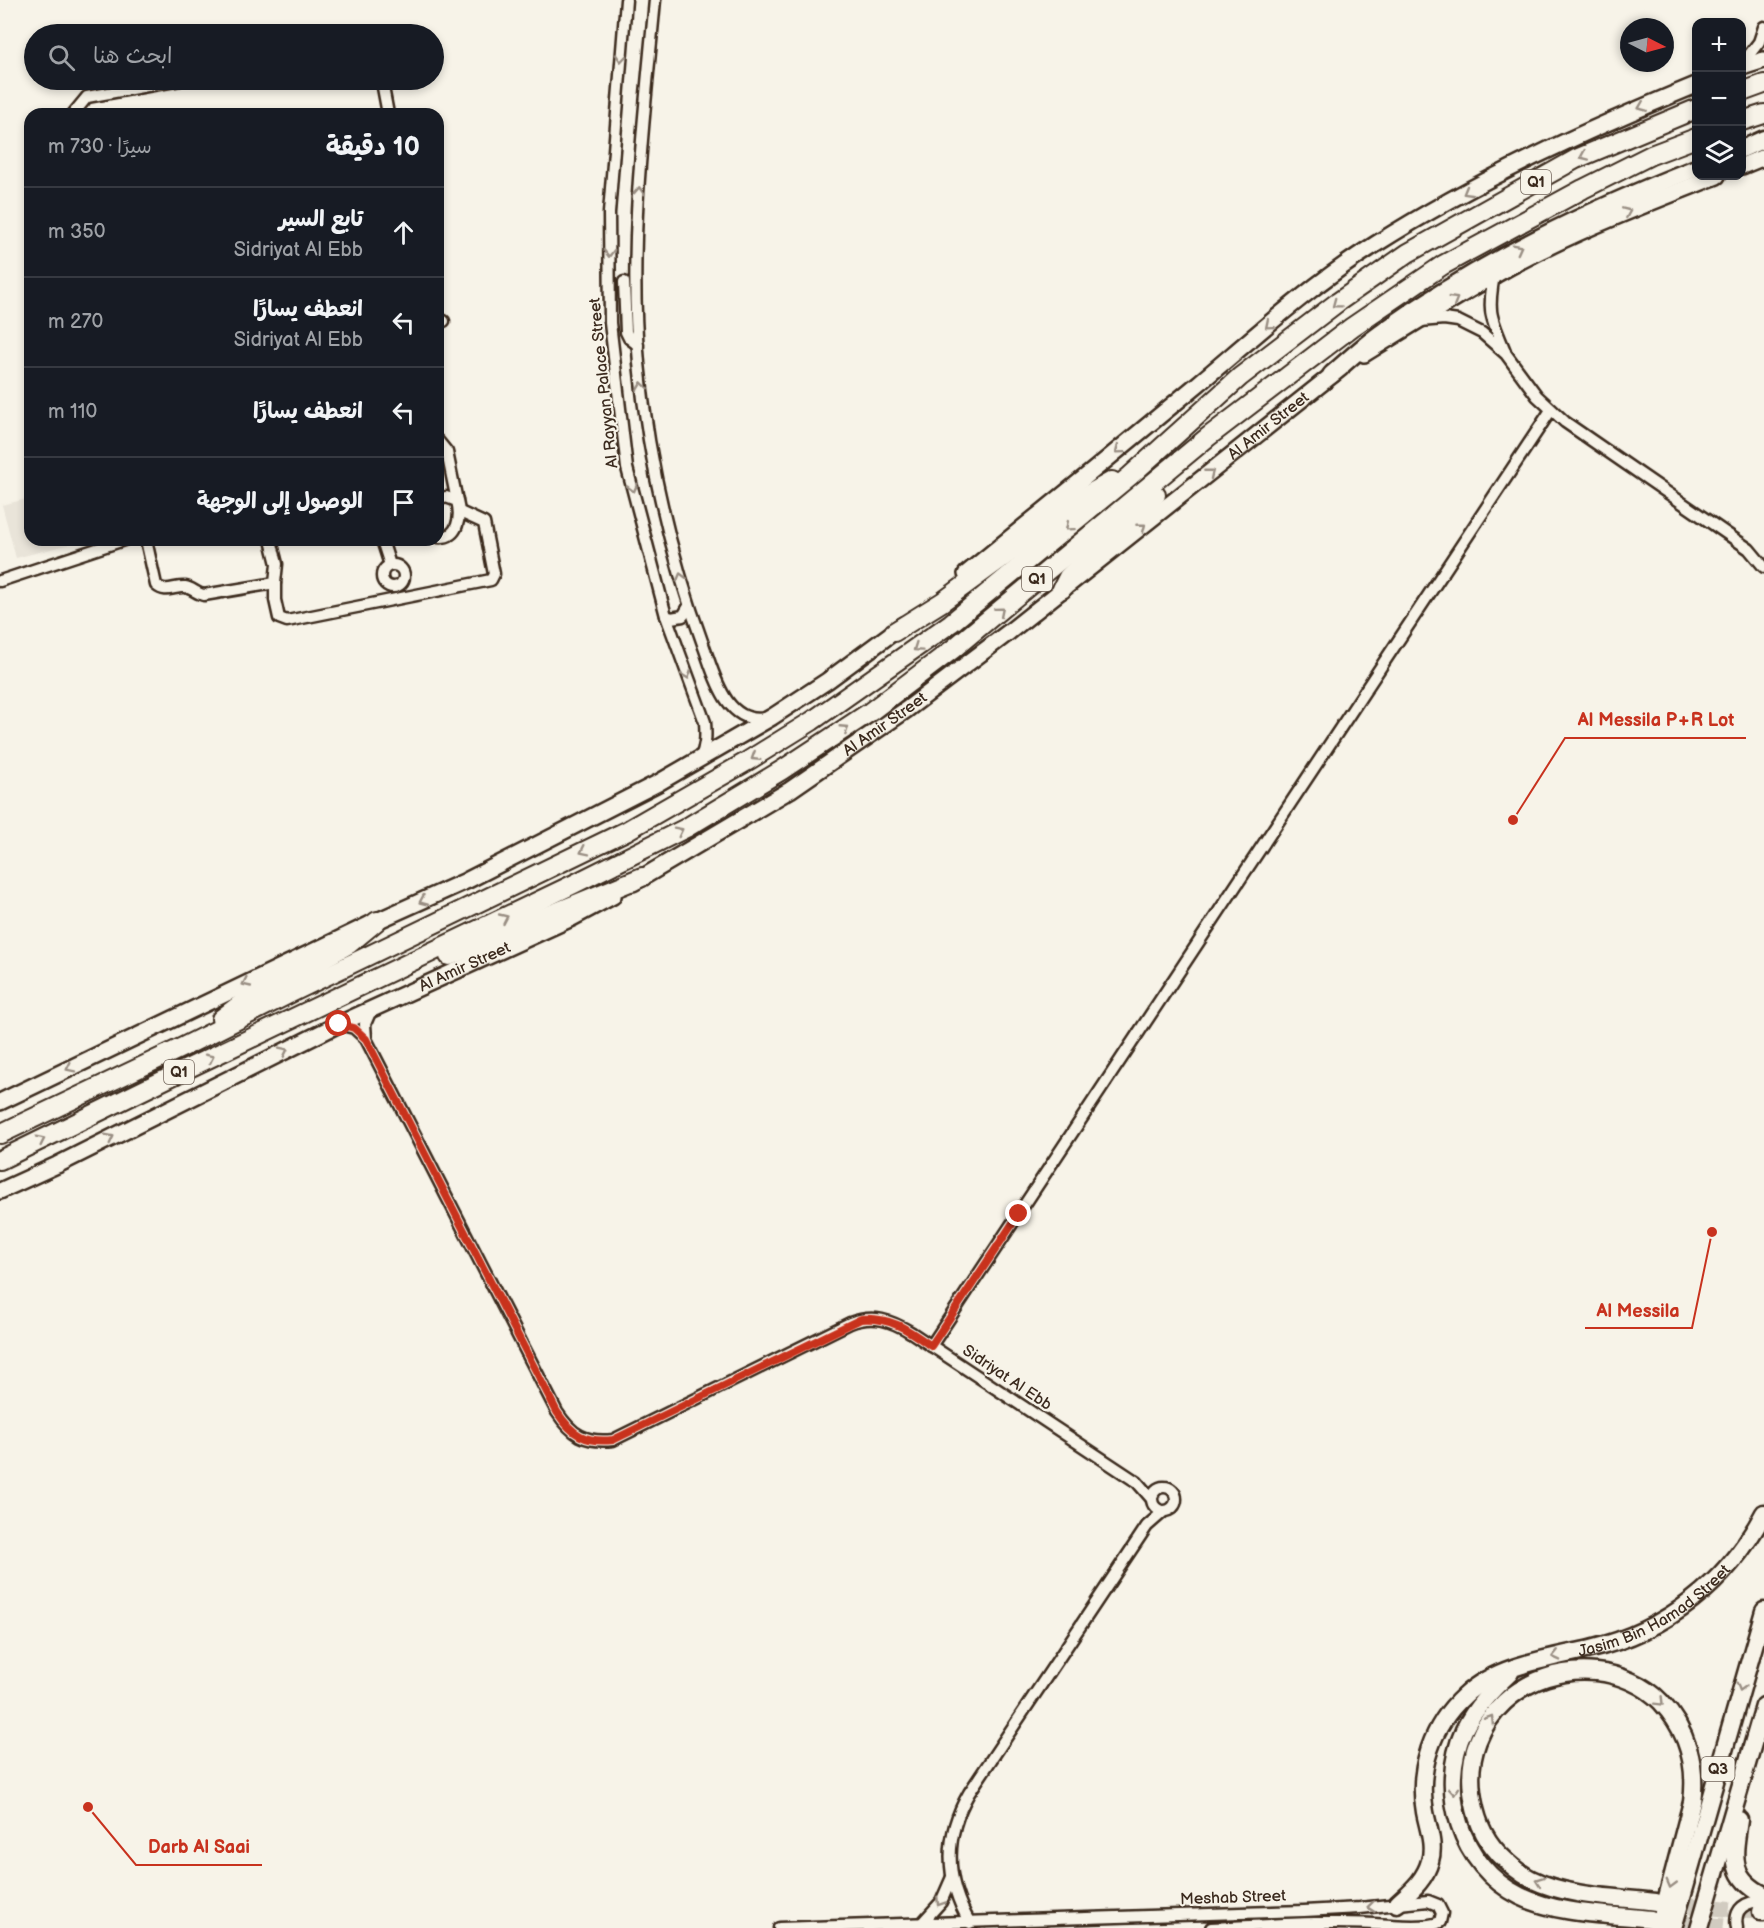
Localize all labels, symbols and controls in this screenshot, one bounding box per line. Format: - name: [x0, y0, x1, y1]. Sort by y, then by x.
- north arrow: [1620, 18, 1674, 72]
- map controls: [1692, 18, 1746, 180]
- button: +: [1692, 18, 1746, 72]
- search box: [24, 24, 444, 90]
- icon: search: [45, 41, 78, 74]
- text: ابحث هنا: [93, 43, 173, 70]
- one-way arrow: [615, 54, 628, 63]
- button: −: [1692, 72, 1746, 126]
- one-way arrow: [1638, 100, 1649, 112]
- button: layers: [1692, 126, 1746, 180]
- text: 10 دقيقة: [326, 132, 420, 163]
- text: سيرًا · 730 m: [48, 135, 152, 159]
- one-way arrow: [1580, 149, 1591, 161]
- road number: Q1: [1521, 170, 1551, 194]
- one-way arrow: [1463, 184, 1473, 196]
- one-way arrow: [632, 187, 645, 196]
- text: تابع السير: [279, 206, 363, 233]
- one-way arrow: [1621, 207, 1632, 219]
- icon: ahead: [387, 216, 420, 249]
- text: 350 m: [48, 220, 105, 244]
- text: Sidriyat Al Ebb: [234, 238, 363, 262]
- one-way arrow: [1512, 244, 1522, 255]
- one-way arrow: [603, 248, 615, 257]
- one-way arrow: [1448, 295, 1458, 307]
- text: انعطف يسارًا: [253, 296, 363, 323]
- one-way arrow: [1331, 296, 1342, 307]
- street label: Al Rayyan Palace Street: [586, 297, 622, 469]
- icon: left: [387, 306, 420, 339]
- text: 270 m: [48, 310, 103, 334]
- one-way arrow: [1265, 317, 1276, 328]
- text: Sidriyat Al Ebb: [234, 328, 363, 352]
- one-way arrow: [636, 381, 649, 391]
- street label: Al Amir Street: [1224, 388, 1313, 464]
- icon: left: [387, 396, 420, 429]
- text: انعطف يسارًا: [253, 398, 363, 425]
- text: 110 m: [48, 400, 97, 424]
- one-way arrow: [1115, 443, 1126, 454]
- one-way arrow: [1203, 470, 1214, 481]
- one-way arrow: [625, 483, 638, 493]
- icon: arrive: [387, 486, 420, 519]
- text: الوصول إلى الوجهة: [196, 488, 363, 515]
- one-way arrow: [1065, 519, 1076, 530]
- one-way arrow: [1135, 524, 1146, 535]
- road number: Q1: [1022, 567, 1052, 591]
- one-way arrow: [676, 572, 689, 582]
- one-way arrow: [993, 607, 1004, 618]
- one-way arrow: [912, 640, 923, 651]
- one-way arrow: [680, 669, 693, 680]
- street label: Al Amir Street: [839, 688, 931, 760]
- callout: Al Messila P+R Lot: [1565, 702, 1746, 738]
- text: Al Messila P+R Lot: [1577, 710, 1734, 731]
- one-way arrow: [838, 725, 849, 736]
- one-way arrow: [751, 749, 761, 761]
- one-way arrow: [673, 827, 684, 839]
- one-way arrow: [580, 844, 591, 855]
- one-way arrow: [418, 893, 429, 905]
- one-way arrow: [498, 913, 509, 925]
- street label: Al Amir Street: [416, 938, 513, 996]
- one-way arrow: [241, 975, 252, 987]
- route start: [325, 1010, 351, 1036]
- one-way arrow: [278, 1047, 289, 1059]
- one-way arrow: [203, 1053, 214, 1065]
- one-way arrow: [66, 1060, 77, 1072]
- road number: Q1: [164, 1060, 194, 1084]
- one-way arrow: [103, 1134, 114, 1146]
- one-way arrow: [34, 1136, 45, 1148]
- route end: [1005, 1200, 1031, 1226]
- callout: Al Messila: [1585, 1292, 1692, 1328]
- text: Al Messila: [1595, 1301, 1680, 1322]
- street label: Sidriyat Al Ebb: [959, 1341, 1055, 1415]
- street label: Jasim Bin Hamad Street: [1576, 1561, 1734, 1661]
- one-way arrow: [1551, 1649, 1561, 1662]
- one-way arrow: [1736, 1682, 1749, 1692]
- one-way arrow: [1653, 1695, 1664, 1705]
- one-way arrow: [1482, 1715, 1493, 1726]
- road number: Q3: [1702, 1757, 1734, 1781]
- one-way arrow: [1447, 1786, 1460, 1795]
- callout: Darb Al Saai: [136, 1829, 262, 1865]
- text: Darb Al Saai: [148, 1837, 250, 1858]
- one-way arrow: [1534, 1876, 1545, 1889]
- one-way arrow: [1665, 1879, 1678, 1889]
- street label: Meshab Street: [1180, 1887, 1286, 1909]
- one-way arrow: [936, 1895, 947, 1906]
- one-way arrow: [1367, 1900, 1376, 1913]

